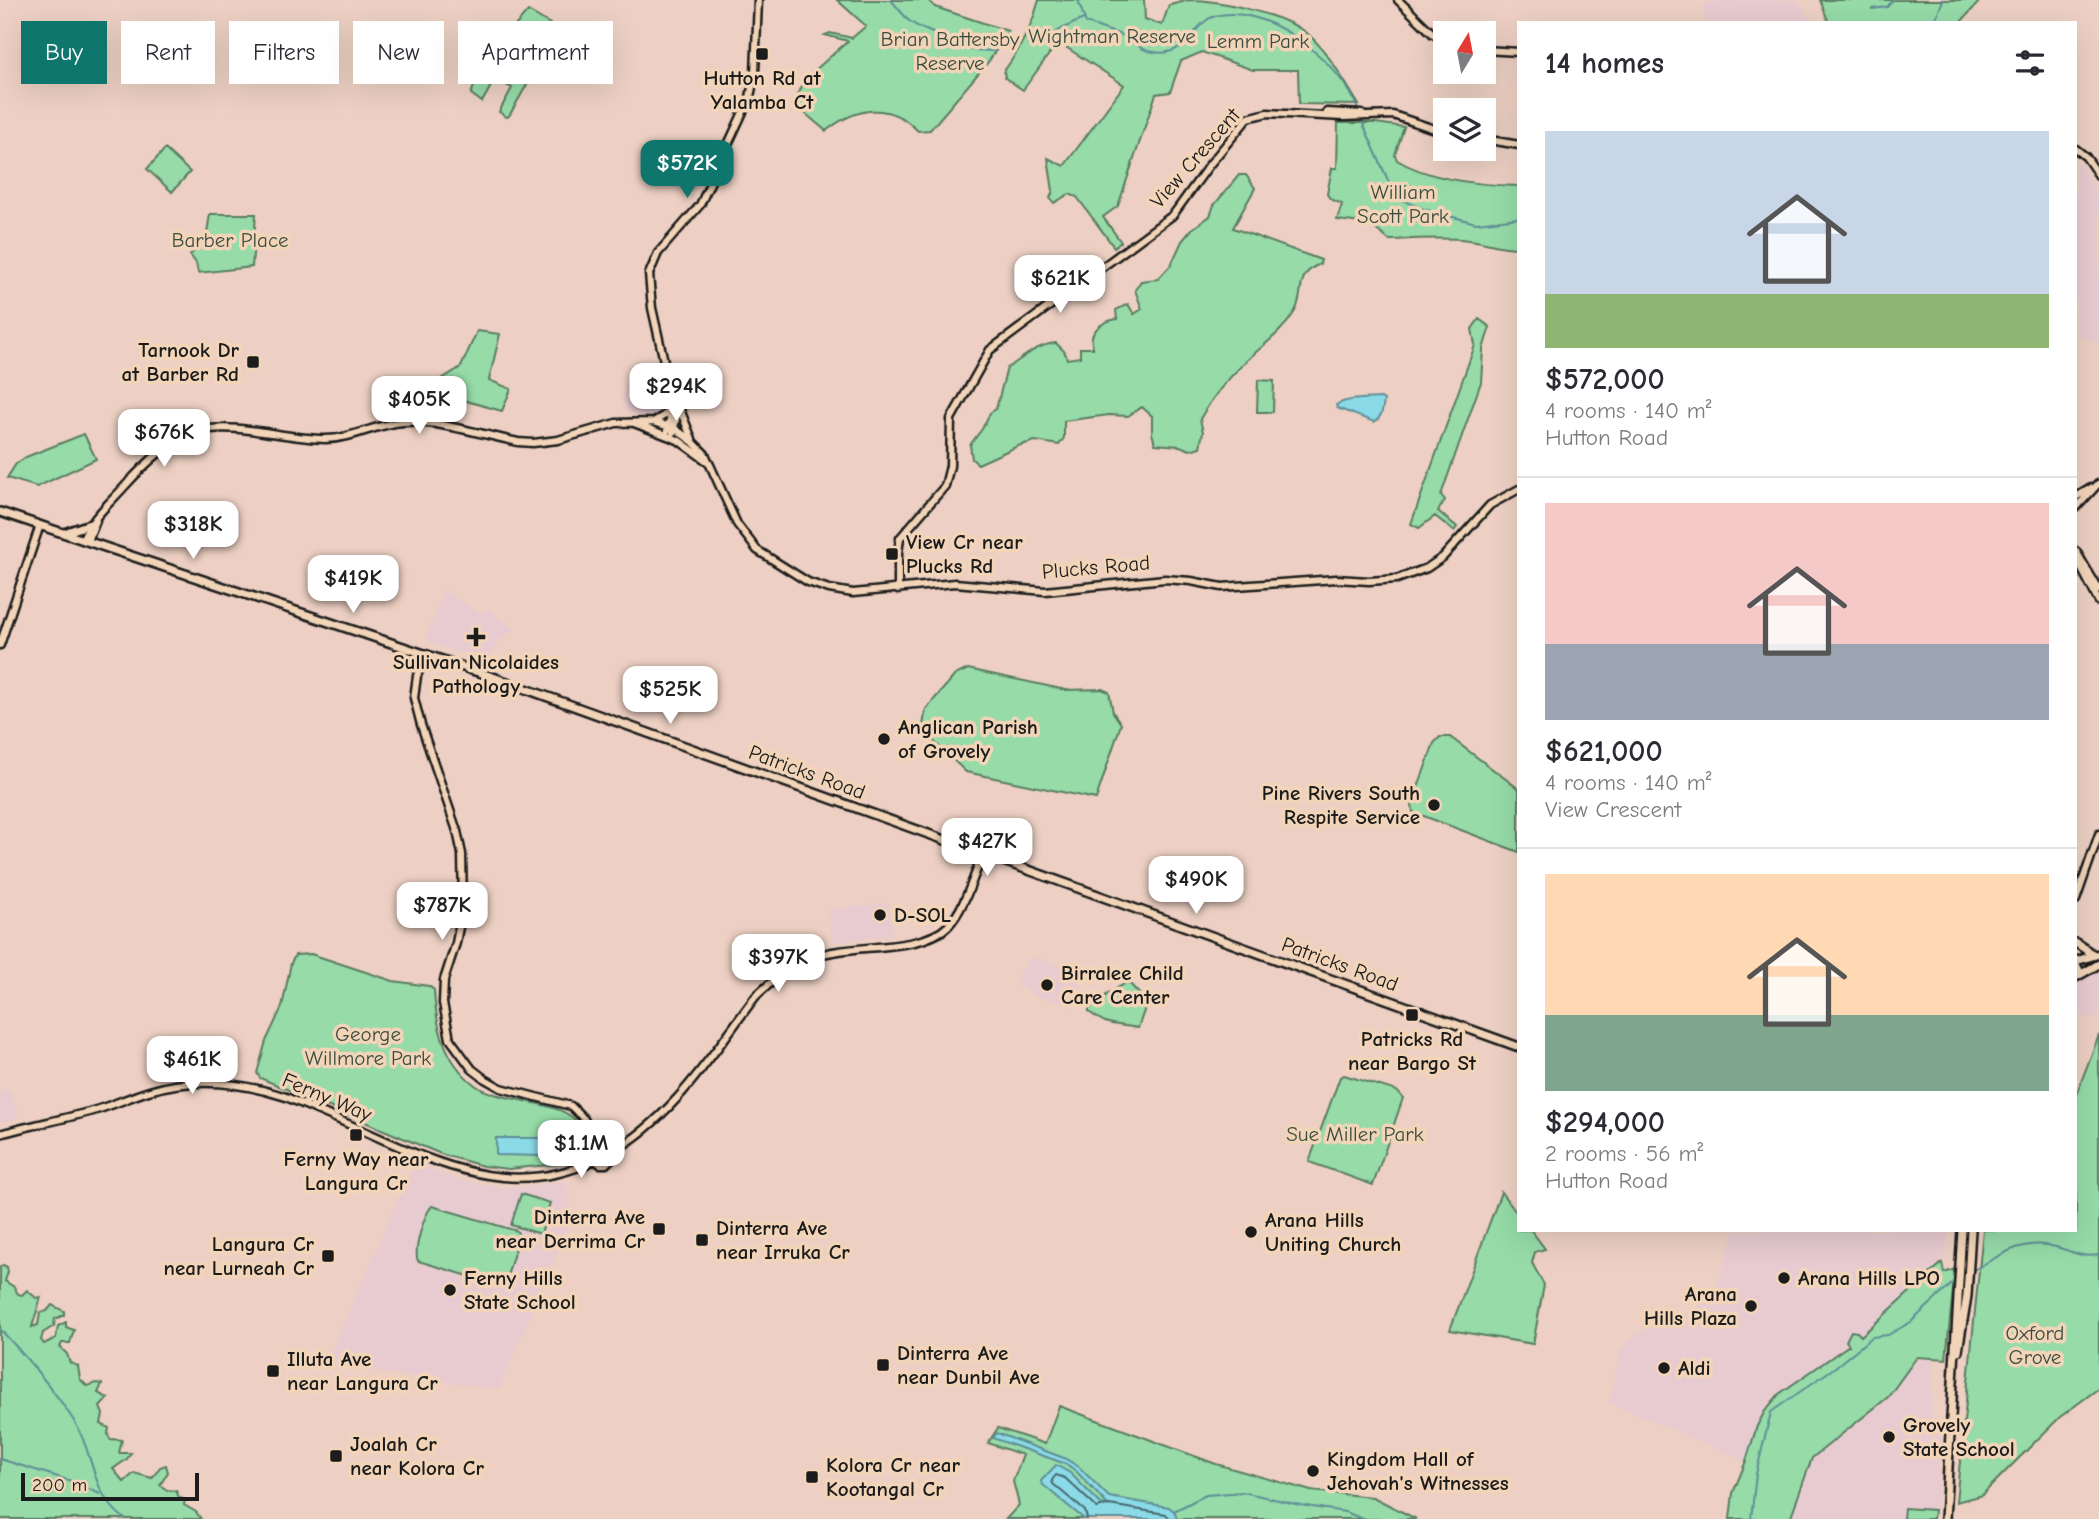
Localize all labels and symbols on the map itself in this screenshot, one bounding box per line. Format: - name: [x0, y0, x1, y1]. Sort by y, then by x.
- north arrow: [1433, 21, 1496, 84]
- park label: Wightman Reserve: [1028, 24, 1196, 48]
- park label: Brian Battersby Reserve: [881, 27, 1020, 75]
- park label: Lemm Park: [1207, 29, 1309, 53]
- marker: Hutton Rd at Yalamba Ct: [754, 46, 770, 62]
- place label: Hutton Rd at Yalamba Ct: [703, 66, 822, 114]
- street label: View Crescent: [1145, 102, 1246, 213]
- pin: $572K: [638, 140, 736, 200]
- park label: William Scott Park: [1357, 180, 1449, 228]
- park label: Barber Place: [171, 228, 289, 252]
- pin: $621K: [1011, 256, 1109, 315]
- place label: Tarnook Dr at Barber Rd: [122, 338, 240, 386]
- marker: Tarnook Dr at Barber Rd: [245, 354, 261, 370]
- pin: $294K: [627, 364, 725, 423]
- pin: $405K: [370, 376, 468, 436]
- pin: $676K: [115, 410, 213, 469]
- pin: $318K: [144, 502, 242, 561]
- place label: View Cr near Plucks Rd: [906, 530, 1023, 578]
- marker: View Cr near Plucks Rd: [884, 546, 900, 562]
- street label: Plucks Road: [1041, 550, 1151, 584]
- pin: $419K: [304, 556, 402, 615]
- marker: Sullivan Nicolaides Pathology: [466, 627, 486, 647]
- place label: Sullivan Nicolaides Pathology: [393, 650, 559, 698]
- pin: $525K: [621, 666, 719, 726]
- place label: Anglican Parish of Grovely: [898, 715, 1038, 763]
- marker: Anglican Parish of Grovely: [876, 731, 892, 747]
- street label: Patricks Road: [745, 740, 869, 804]
- place label: Pine Rivers South Respite Service: [1262, 781, 1420, 829]
- marker: Pine Rivers South Respite Service: [1426, 797, 1442, 813]
- pin: $427K: [938, 818, 1036, 878]
- pin: $490K: [1147, 856, 1245, 916]
- pin: $787K: [393, 883, 491, 942]
- place label: D-SOL: [894, 903, 952, 927]
- marker: D-SOL: [872, 907, 888, 923]
- street label: Patricks Road: [1278, 932, 1402, 996]
- pin: $397K: [729, 934, 827, 994]
- place label: Birralee Child Care Center: [1061, 961, 1184, 1009]
- marker: Birralee Child Care Center: [1039, 977, 1055, 993]
- marker: Patricks Rd near Bargo St: [1404, 1007, 1420, 1023]
- park label: George Willmore Park: [305, 1022, 431, 1070]
- place label: Patricks Rd near Bargo St: [1348, 1027, 1477, 1075]
- pin: $461K: [143, 1036, 241, 1096]
- street label: Ferny Way: [279, 1067, 376, 1127]
- pin: $1.1M: [532, 1120, 630, 1180]
- park label: Sue Miller Park: [1286, 1122, 1424, 1146]
- marker: Ferny Way near Langura Cr: [348, 1127, 364, 1143]
- place label: Ferny Way near Langura Cr: [284, 1147, 429, 1195]
- place label: Dinterra Ave near Derrima Cr: [495, 1205, 646, 1253]
- place label: Arana Hills Uniting Church: [1265, 1208, 1401, 1256]
- place label: Dinterra Ave near Irruka Cr: [716, 1216, 850, 1264]
- marker: Dinterra Ave near Derrima Cr: [651, 1221, 667, 1237]
- marker: Arana Hills Uniting Church: [1243, 1224, 1259, 1240]
- place label: Langura Cr near Lurneah Cr: [164, 1232, 315, 1280]
- marker: Dinterra Ave near Irruka Cr: [694, 1232, 710, 1248]
- marker: Langura Cr near Lurneah Cr: [320, 1248, 336, 1264]
- place label: Ferny Hills State School: [464, 1266, 576, 1314]
- place label: Arana Hills LPO: [1798, 1266, 1940, 1290]
- marker: Arana Hills LPO: [1776, 1270, 1792, 1286]
- marker: Ferny Hills State School: [442, 1282, 458, 1298]
- place label: Arana Hills Plaza: [1644, 1282, 1737, 1330]
- marker: Arana Hills Plaza: [1743, 1298, 1759, 1314]
- park label: Oxford Grove: [2006, 1321, 2064, 1369]
- place label: Dinterra Ave near Dunbil Ave: [897, 1341, 1040, 1389]
- place label: Illuta Ave near Langura Cr: [287, 1347, 438, 1395]
- place label: Aldi: [1678, 1356, 1711, 1380]
- marker: Dinterra Ave near Dunbil Ave: [875, 1357, 891, 1373]
- marker: Aldi: [1656, 1360, 1672, 1376]
- marker: Illuta Ave near Langura Cr: [265, 1363, 281, 1379]
- place label: Grovely State School: [1903, 1413, 2015, 1461]
- marker: Grovely State School: [1881, 1429, 1897, 1445]
- place label: Joalah Cr near Kolora Cr: [350, 1432, 484, 1480]
- place label: Kingdom Hall of Jehovah's Witnesses: [1327, 1447, 1509, 1495]
- marker: Joalah Cr near Kolora Cr: [328, 1448, 344, 1464]
- place label: Kolora Cr near Kootangal Cr: [826, 1453, 960, 1501]
- marker: Kingdom Hall of Jehovah's Witnesses: [1305, 1463, 1321, 1479]
- marker: Kolora Cr near Kootangal Cr: [804, 1469, 820, 1485]
- scale bar: [21, 1470, 200, 1502]

